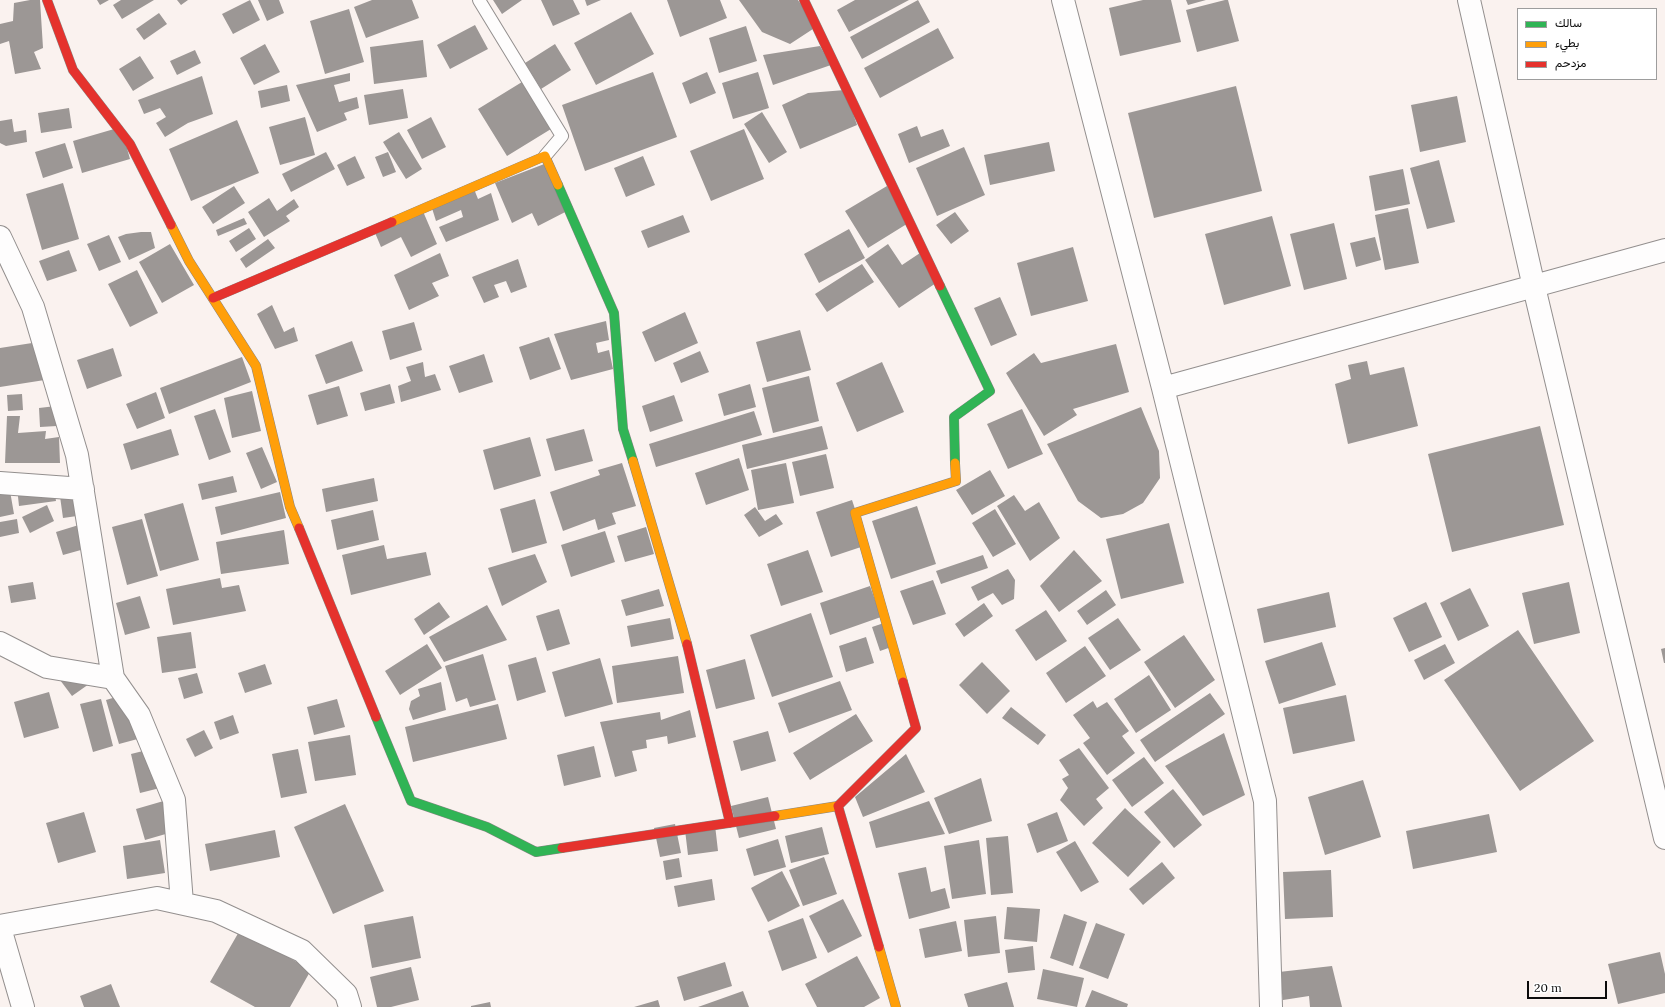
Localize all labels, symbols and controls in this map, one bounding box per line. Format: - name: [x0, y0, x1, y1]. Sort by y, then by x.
- legend: [1517, 8, 1657, 80]
- text: سالك: [1555, 15, 1582, 30]
- text: بطيء: [1555, 35, 1579, 50]
- text: مزدحم: [1555, 55, 1586, 70]
- scale bar: [1529, 973, 1609, 999]
- text: 20 m: [1534, 980, 1562, 995]

